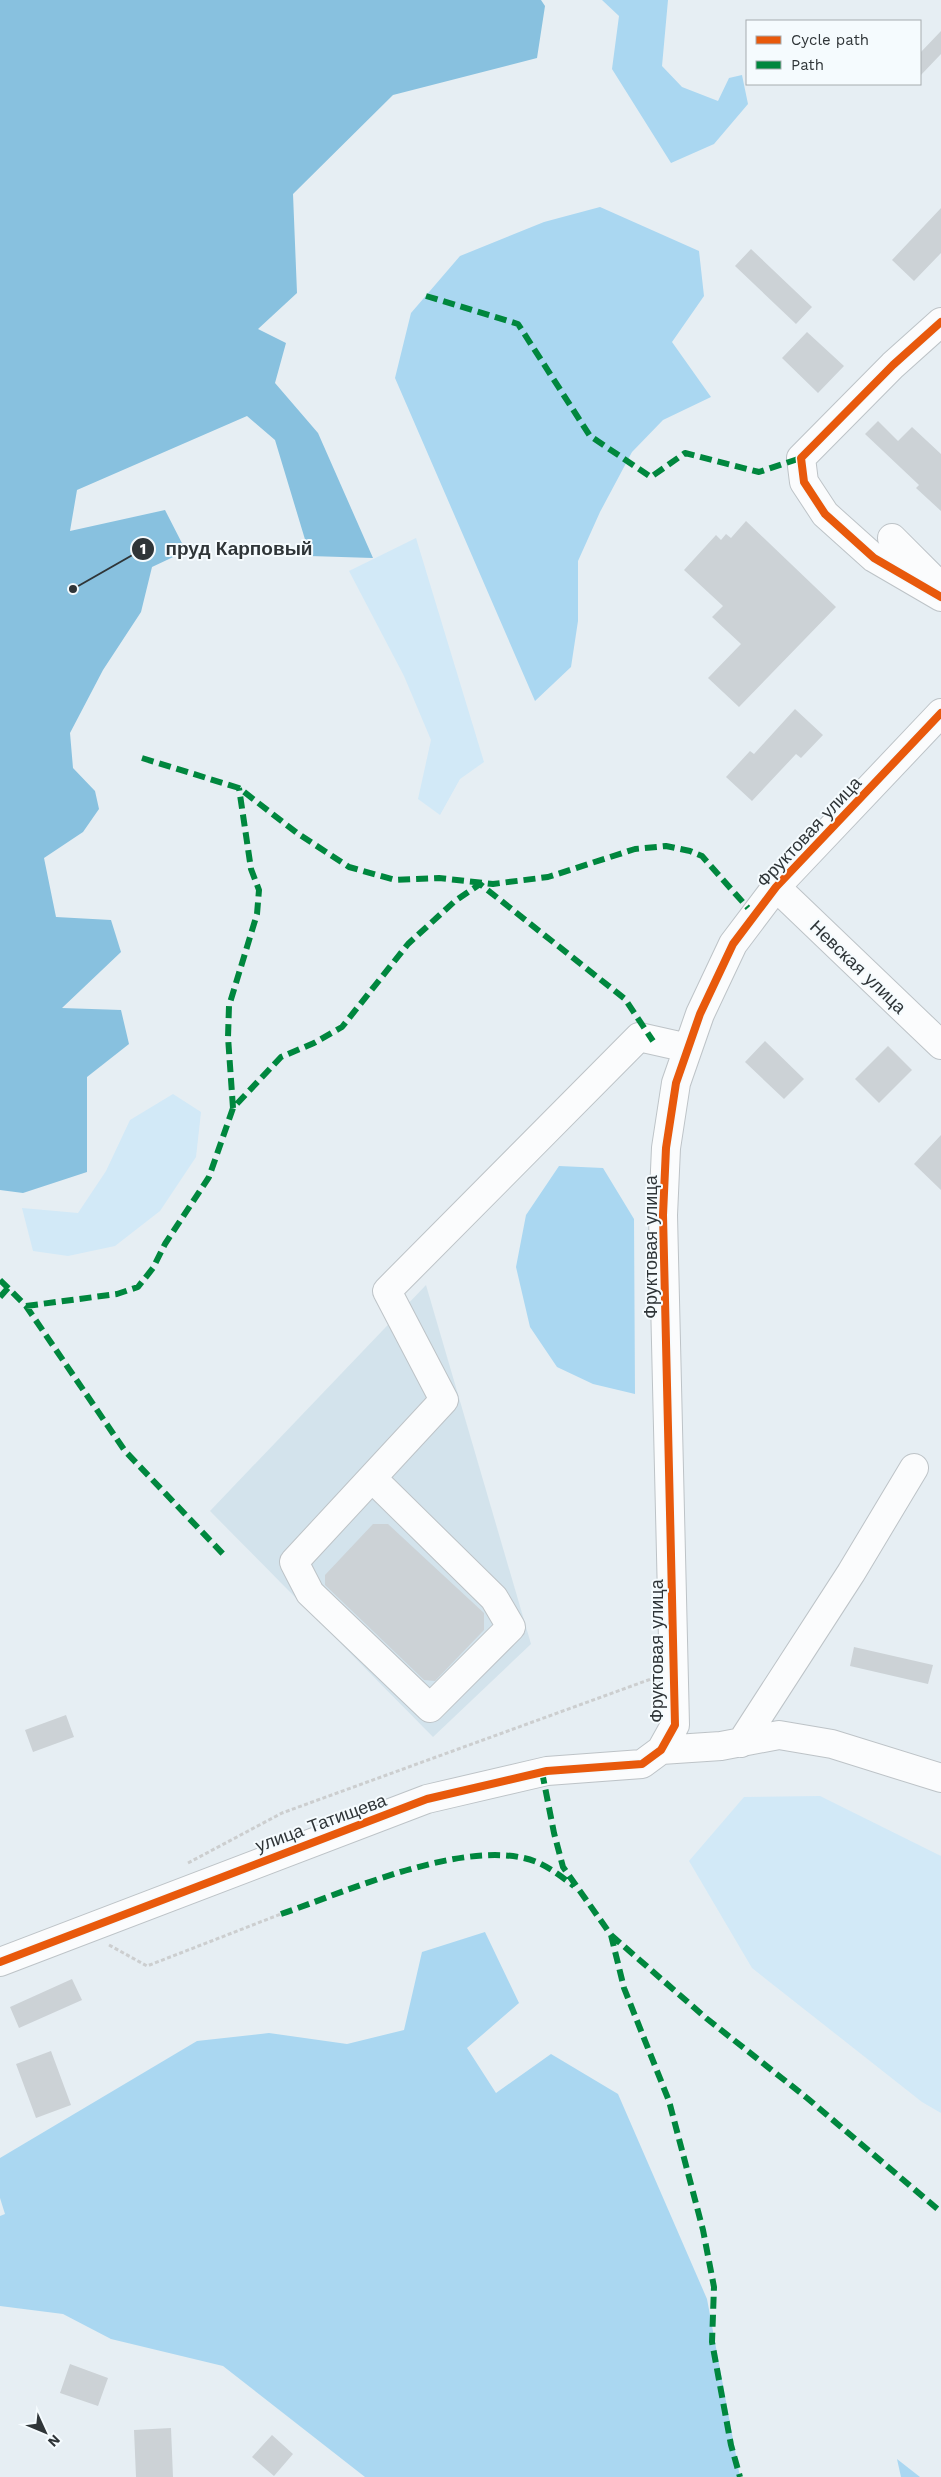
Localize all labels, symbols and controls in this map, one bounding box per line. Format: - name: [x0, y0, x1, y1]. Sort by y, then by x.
- legend: [746, 20, 921, 85]
- text: Cycle path: [791, 31, 869, 49]
- text: Path: [791, 56, 824, 74]
- callout: пруд Карповый: [130, 532, 322, 566]
- text: пруд Карповый: [165, 537, 313, 560]
- text: 1: [140, 540, 146, 558]
- street label: Фруктовая улица: [752, 771, 866, 891]
- street label: Невская улица: [806, 916, 911, 1018]
- street label: Фруктовая улица: [640, 1174, 661, 1319]
- street label: Фруктовая улица: [646, 1578, 667, 1723]
- street label: улица Татищева: [253, 1789, 390, 1856]
- north arrow: [20, 2407, 70, 2457]
- text: N: [45, 2432, 64, 2450]

